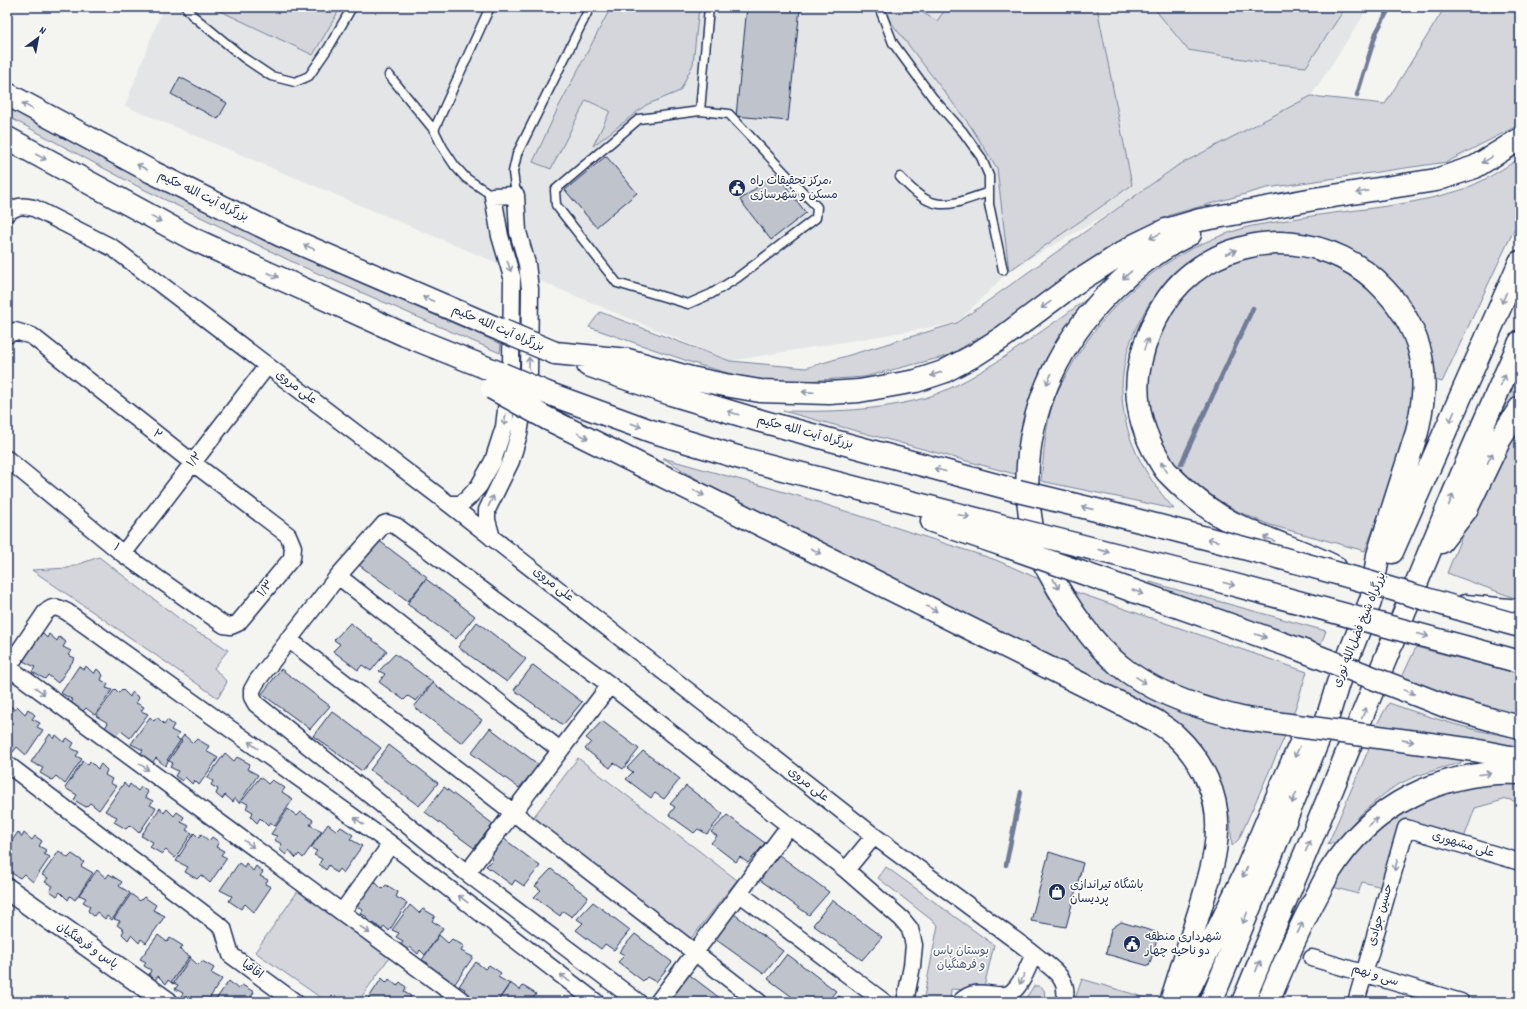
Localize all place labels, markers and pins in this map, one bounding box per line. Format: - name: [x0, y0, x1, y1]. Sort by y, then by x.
- place label: مرکز تحقیقات راه، مسکن و شهرسازی: [750, 173, 838, 204]
- public building icon: مرکز تحقیقات راه، مسکن و شهرسازی: [727, 178, 747, 198]
- place label: باشگاه تیراندازی پردیسان: [1070, 877, 1144, 908]
- shop icon: باشگاه تیراندازی پردیسان: [1047, 882, 1067, 902]
- place label: شهرداری منطقه دو ناحیه چهار: [1144, 929, 1222, 960]
- public building icon: شهرداری منطقه دو ناحیه چهار: [1122, 934, 1142, 954]

